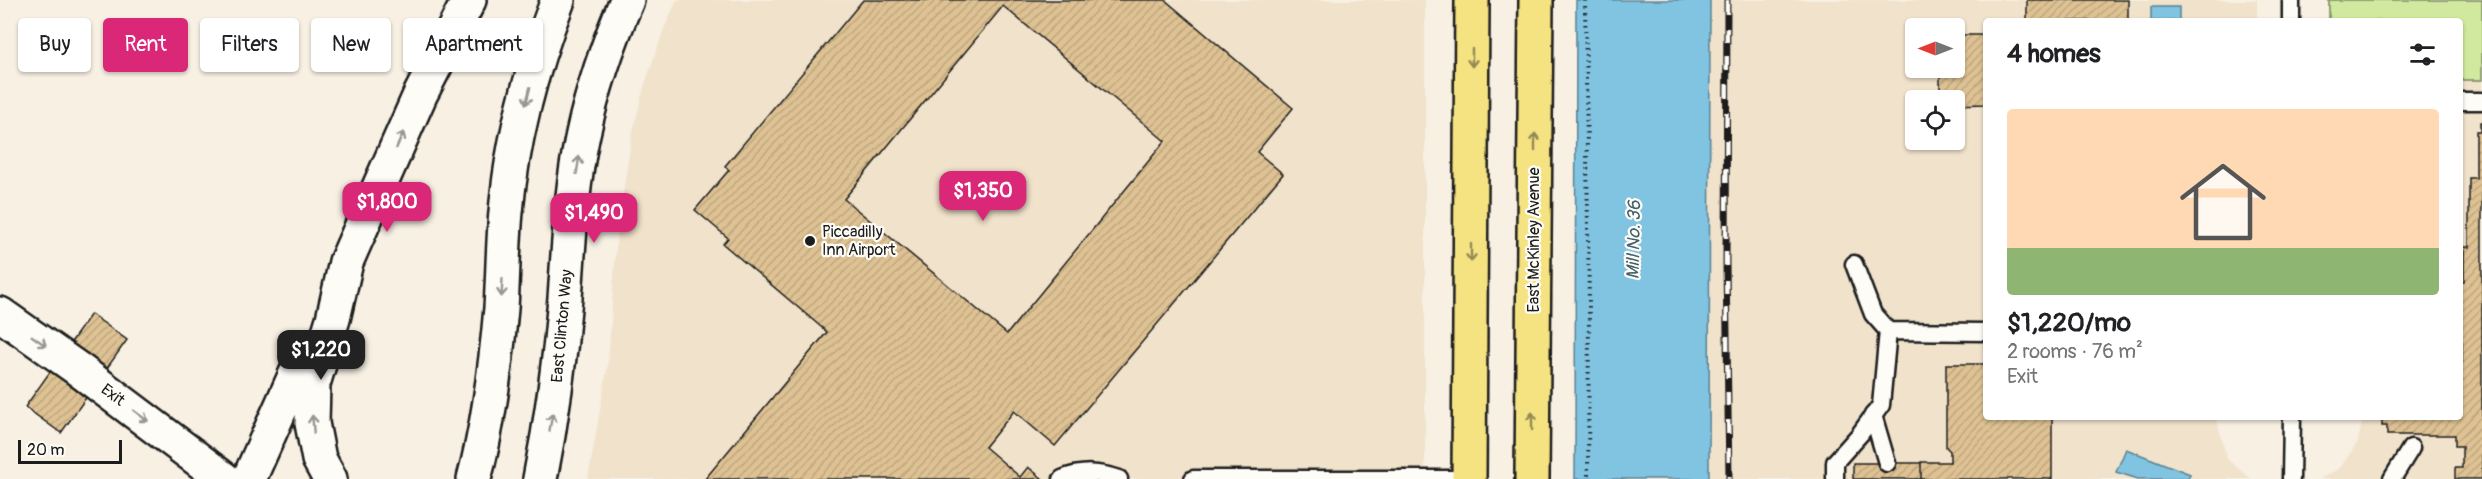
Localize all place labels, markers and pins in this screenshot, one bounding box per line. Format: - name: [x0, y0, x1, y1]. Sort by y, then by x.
- pin: $1,350: [934, 171, 1032, 222]
- pin: $1,800: [338, 182, 436, 233]
- pin: $1,490: [545, 193, 643, 244]
- place label: Piccadilly Inn Airport: [822, 222, 896, 260]
- marker: Piccadilly Inn Airport: [803, 234, 817, 248]
- pin: $1,220: [272, 330, 370, 381]

